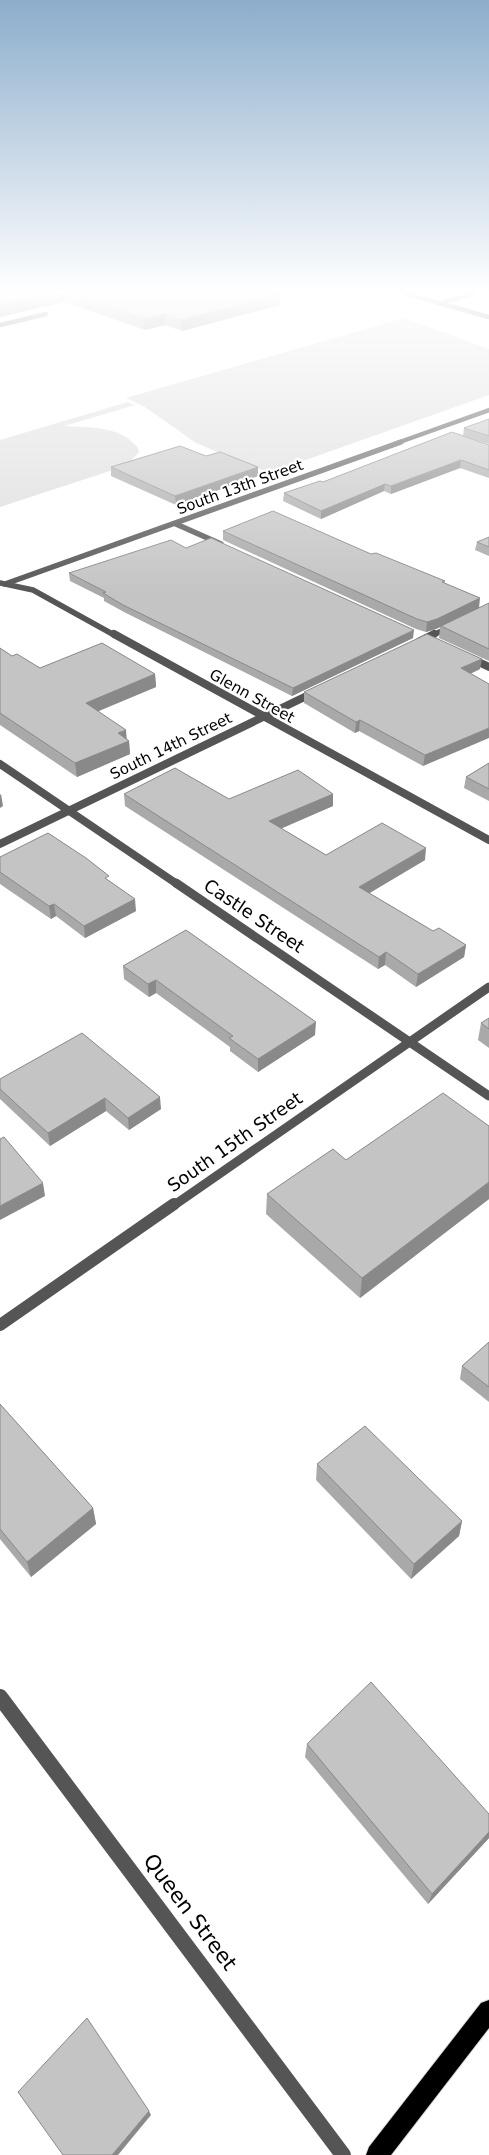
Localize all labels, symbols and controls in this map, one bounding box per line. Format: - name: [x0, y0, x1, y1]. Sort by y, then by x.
- street label: South 13th Street: [174, 456, 306, 518]
- street label: Glenn Street: [206, 665, 298, 727]
- street label: South 14th Street: [107, 709, 235, 783]
- street label: Castle Street: [200, 874, 308, 957]
- street label: South 15th Street: [163, 1087, 306, 1196]
- street label: Queen Street: [138, 1849, 242, 1975]

